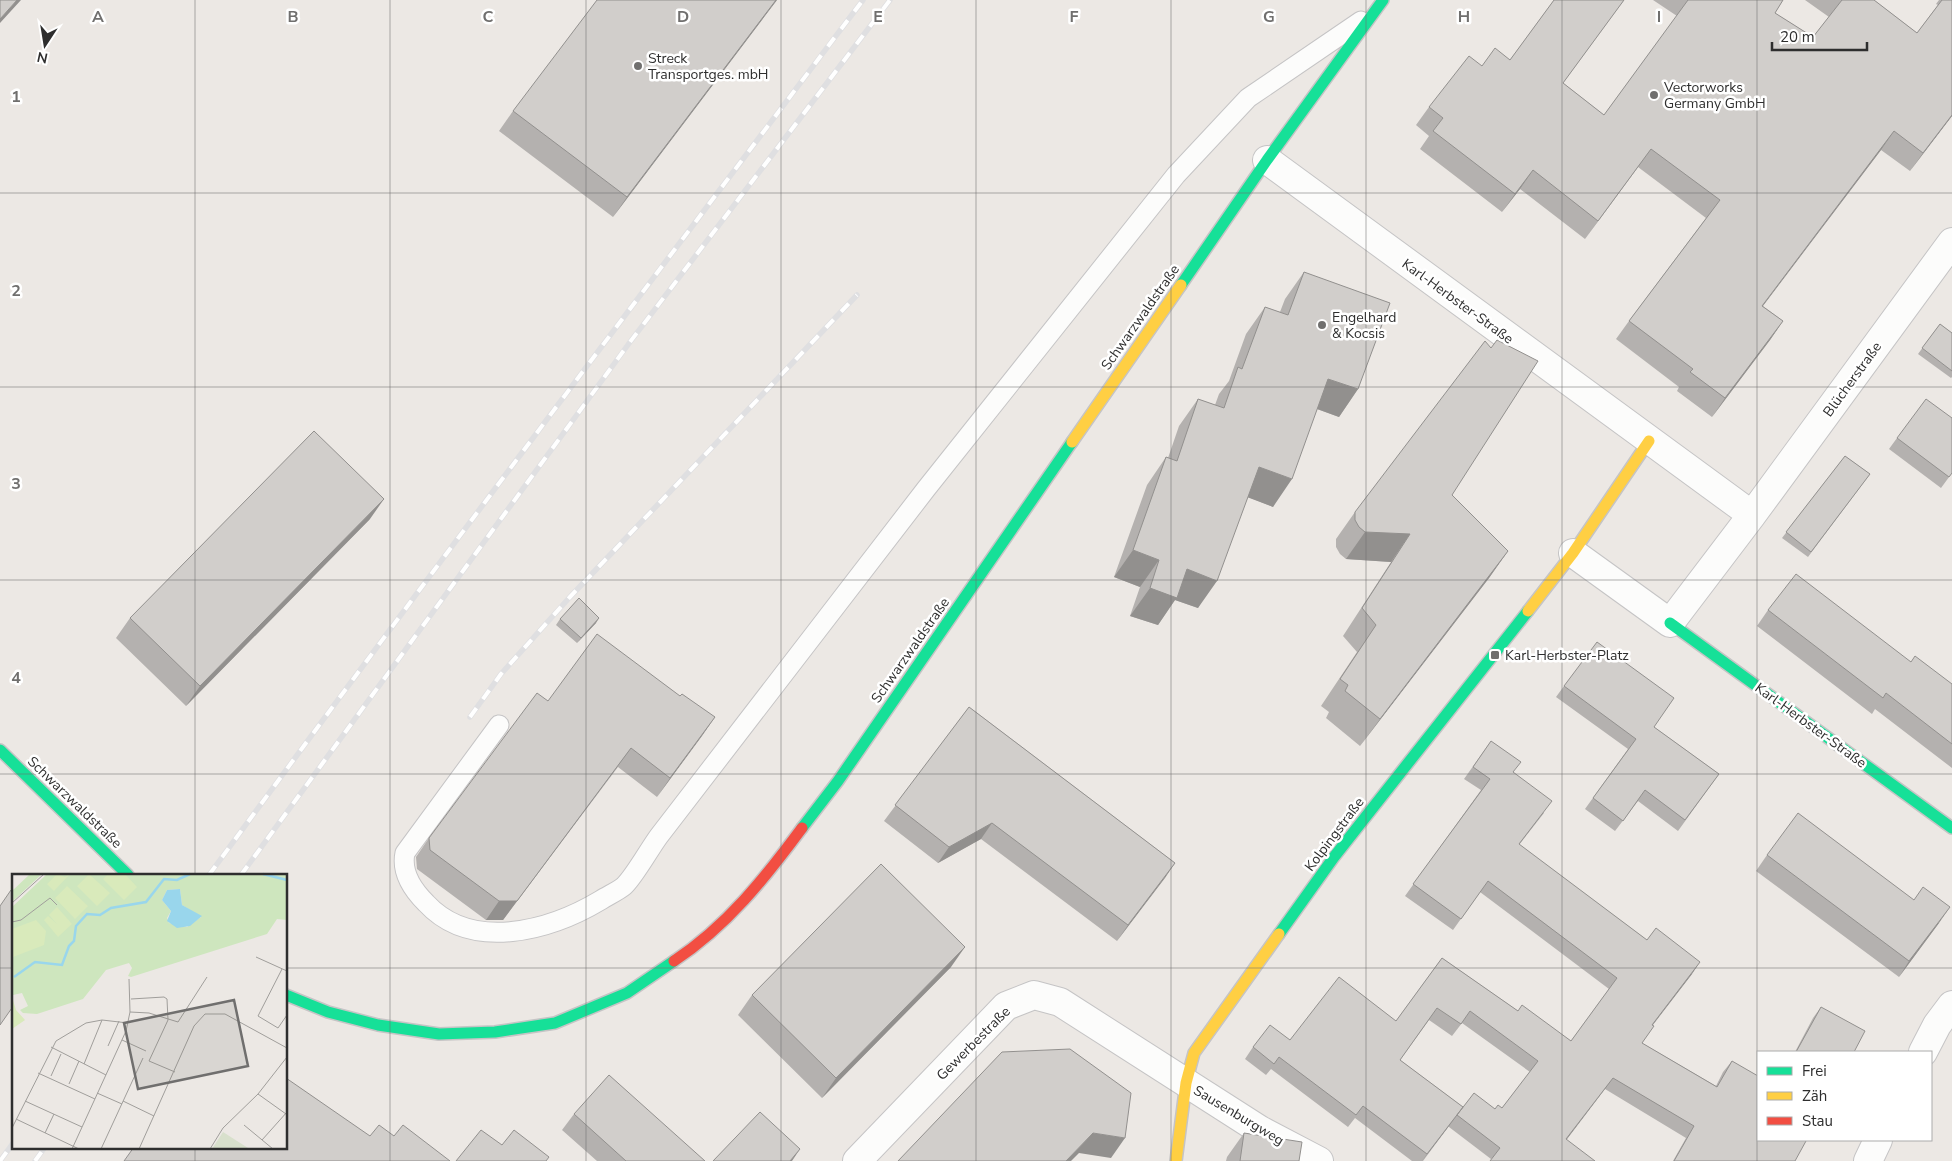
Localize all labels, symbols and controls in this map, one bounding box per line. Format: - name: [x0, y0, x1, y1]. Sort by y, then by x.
- text: A: [92, 6, 104, 28]
- text: B: [287, 6, 299, 28]
- text: C: [483, 6, 494, 28]
- text: D: [677, 6, 689, 28]
- text: E: [873, 6, 883, 28]
- text: F: [1070, 6, 1079, 28]
- text: G: [1263, 6, 1275, 28]
- text: H: [1458, 6, 1470, 28]
- text: I: [1657, 6, 1661, 28]
- north arrow: [20, 20, 70, 70]
- scale bar: [1772, 20, 1867, 52]
- text: 20 m: [1780, 27, 1815, 47]
- text: N: [35, 47, 50, 68]
- place label: Streck Transportges. mbH: [648, 49, 768, 84]
- marker: Streck Transportges. mbH: [632, 60, 644, 72]
- place label: Vectorworks Germany GmbH: [1663, 78, 1766, 113]
- text: 1: [11, 86, 21, 108]
- marker: Vectorworks Germany GmbH: [1648, 89, 1660, 101]
- street label: Karl-Herbster-Straße: [1398, 254, 1517, 348]
- street label: Schwarzwaldstraße: [1097, 261, 1184, 374]
- text: 2: [11, 280, 21, 302]
- place label: Engelhard & Kocsis: [1332, 308, 1396, 343]
- marker: Engelhard & Kocsis: [1316, 319, 1328, 331]
- street label: Blücherstraße: [1819, 338, 1886, 421]
- text: 3: [11, 473, 21, 495]
- street label: Schwarzwaldstraße: [867, 594, 954, 707]
- place label: Karl-Herbster-Platz: [1505, 646, 1629, 665]
- marker: Karl-Herbster-Platz: [1489, 649, 1501, 661]
- text: 4: [11, 667, 21, 689]
- street label: Karl-Herbster-Straße: [1751, 678, 1870, 772]
- street label: Schwarzwaldstraße: [23, 752, 126, 853]
- street label: Kolpingstraße: [1300, 793, 1368, 875]
- inset map: [12, 874, 288, 1148]
- street label: Gewerbestraße: [932, 1002, 1014, 1084]
- legend: [1757, 1051, 1932, 1141]
- text: Frei: [1802, 1061, 1827, 1081]
- street label: Sausenburgweg: [1190, 1081, 1288, 1150]
- text: Zäh: [1802, 1086, 1827, 1106]
- text: Stau: [1802, 1111, 1833, 1131]

